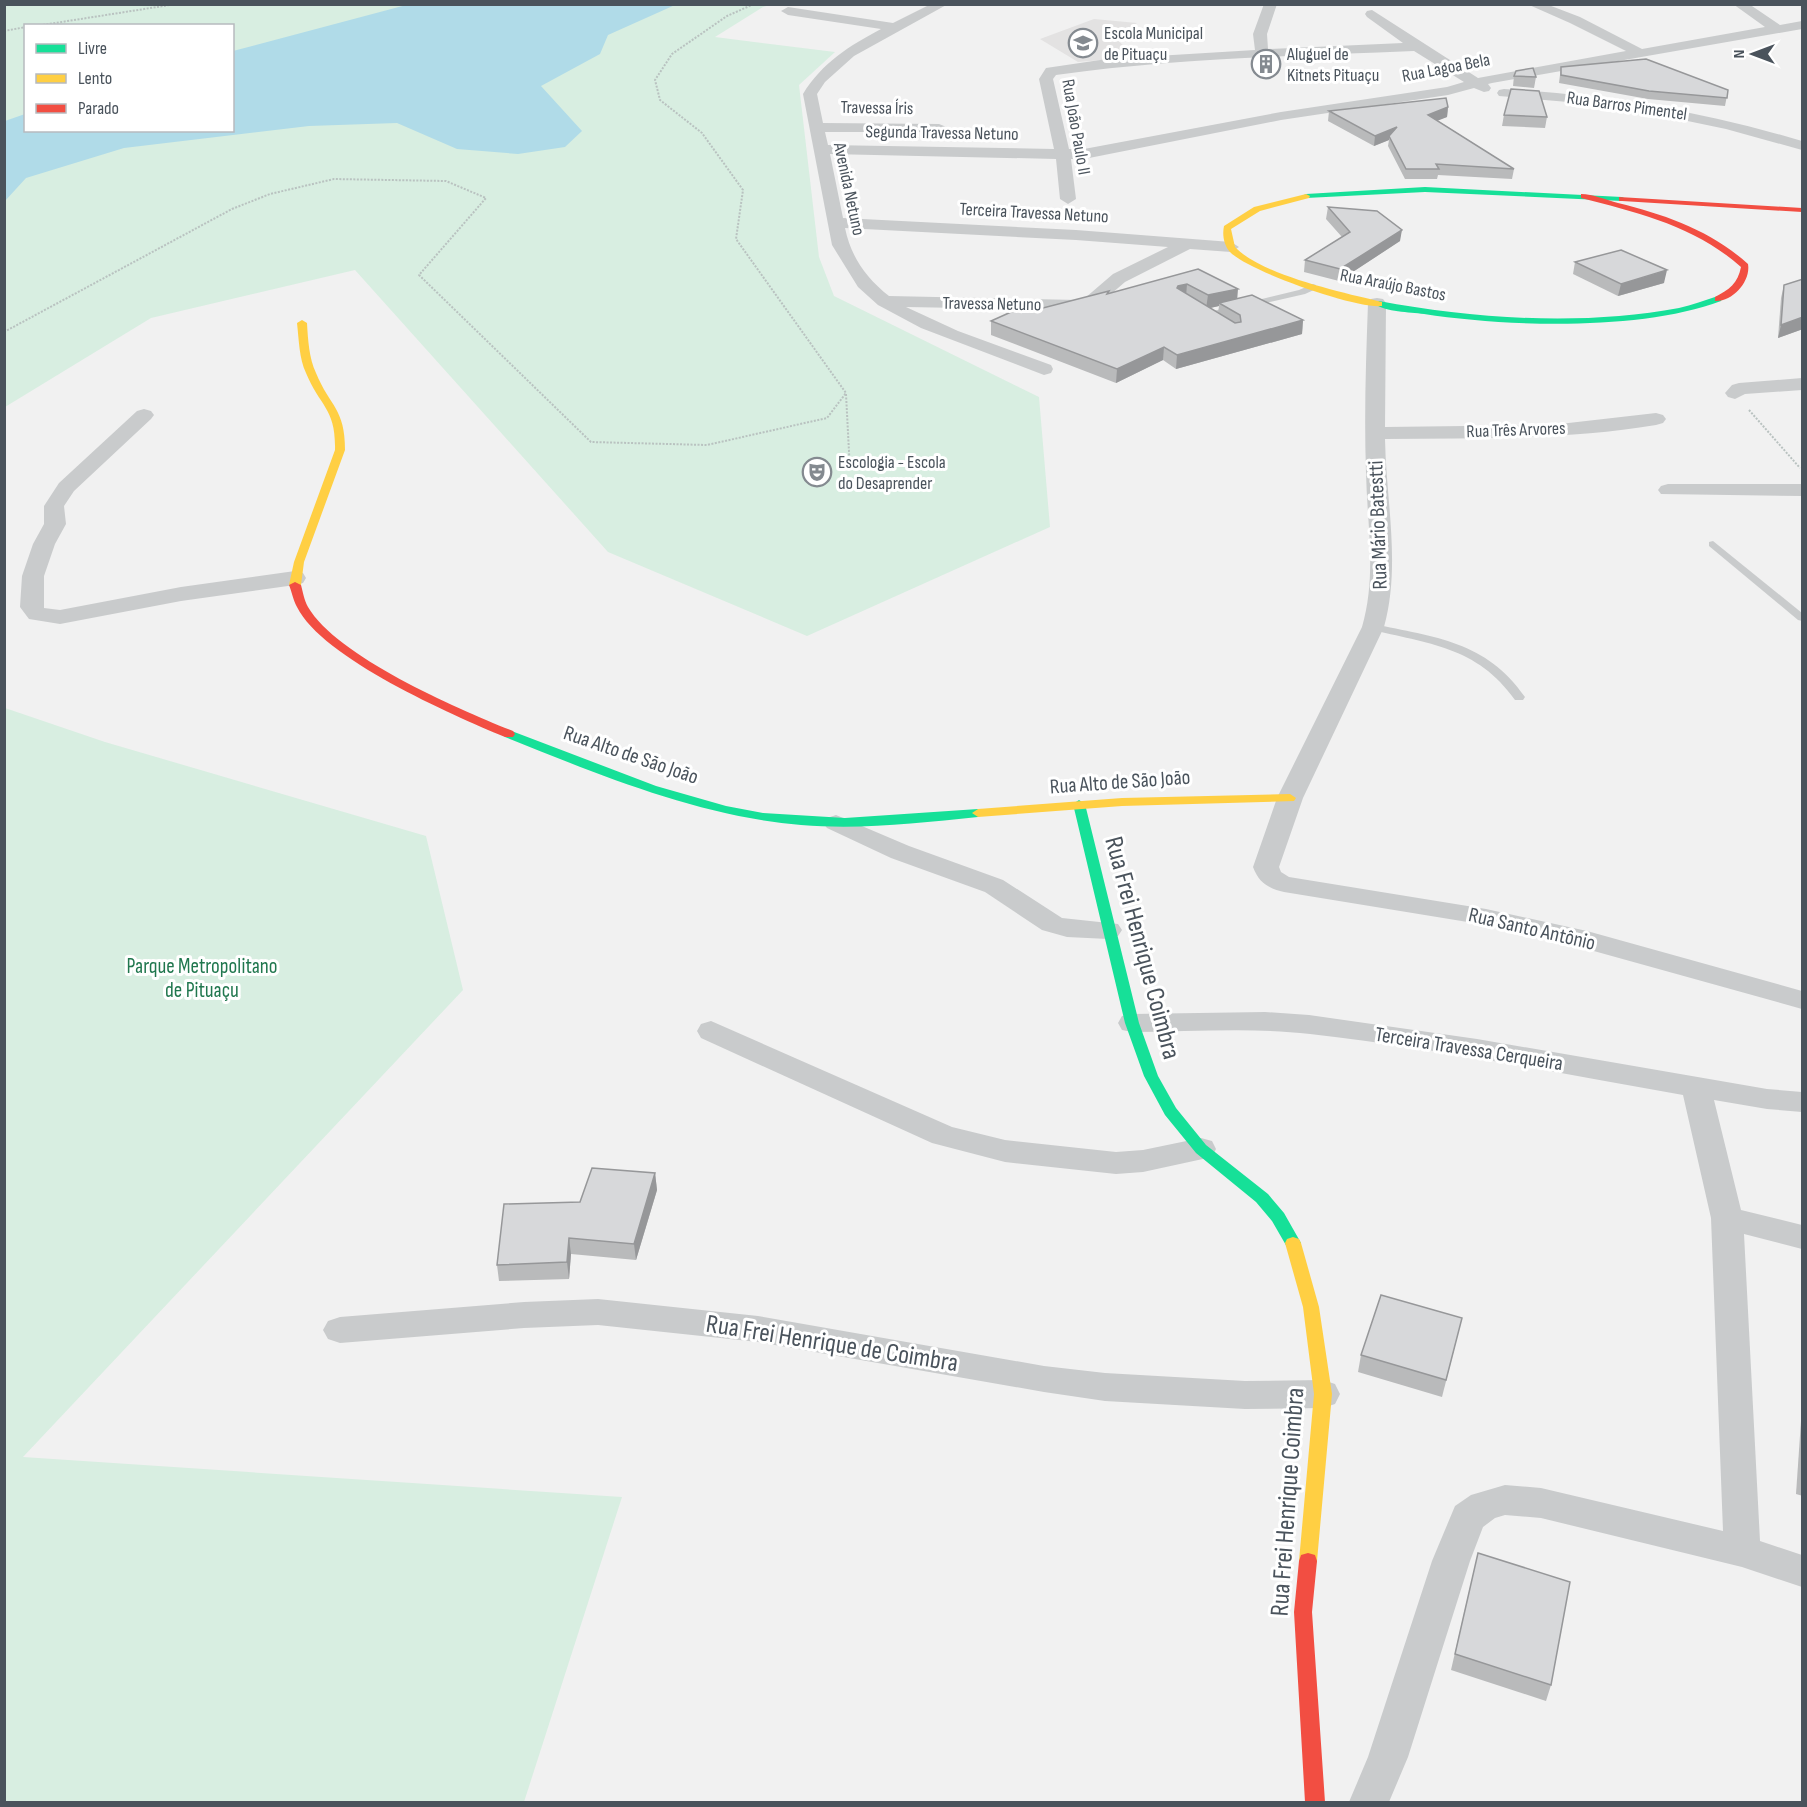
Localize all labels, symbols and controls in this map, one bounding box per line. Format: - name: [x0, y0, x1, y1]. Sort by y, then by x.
- place label: Escola Municipal de Pituaçu: [1104, 23, 1203, 65]
- legend: [24, 24, 234, 132]
- north arrow: [1723, 24, 1783, 84]
- school or university icon: Escola Municipal de Pituaçu: [1067, 27, 1099, 59]
- text: Livre: [78, 38, 107, 59]
- place label: Aluguel de Kitnets Pituaçu: [1286, 44, 1379, 86]
- building icon: Aluguel de Kitnets Pituaçu: [1250, 48, 1282, 80]
- street label: Rua Lagoa Bela: [1400, 49, 1492, 87]
- text: N: [1730, 50, 1749, 58]
- text: Lento: [78, 68, 112, 89]
- street label: Rua João Paulo II: [1057, 78, 1095, 176]
- street label: Rua Barros Pimentel: [1566, 87, 1688, 125]
- street label: Travessa Íris: [840, 97, 914, 119]
- text: Parado: [78, 98, 119, 119]
- street label: Segunda Travessa Netuno: [865, 121, 1019, 145]
- street label: Avenida Netuno: [829, 140, 869, 237]
- street label: Terceira Travessa Netuno: [959, 199, 1109, 227]
- street label: Rua Araújo Bastos: [1338, 264, 1448, 306]
- street label: Travessa Netuno: [942, 293, 1042, 315]
- street label: Rua Três Arvores: [1466, 418, 1566, 442]
- place label: Escologia - Escola do Desaprender: [838, 452, 946, 494]
- theatre icon: Escologia - Escola do Desaprender: [801, 456, 833, 488]
- street label: Rua Mário Batestti: [1363, 460, 1393, 590]
- street label: Rua Alto de São João: [560, 720, 702, 790]
- street label: Rua Alto de São João: [1049, 765, 1191, 799]
- street label: Rua Frei Henrique Coimbra: [1097, 833, 1187, 1063]
- street label: Rua Santo Antônio: [1466, 902, 1598, 956]
- park label: Parque Metropolitano de Pituaçu: [126, 954, 278, 1003]
- street label: Terceira Travessa Cerqueira: [1373, 1022, 1565, 1076]
- street label: Rua Frei Henrique de Coimbra: [704, 1309, 960, 1379]
- street label: Rua Frei Henrique Coimbra: [1265, 1387, 1311, 1617]

